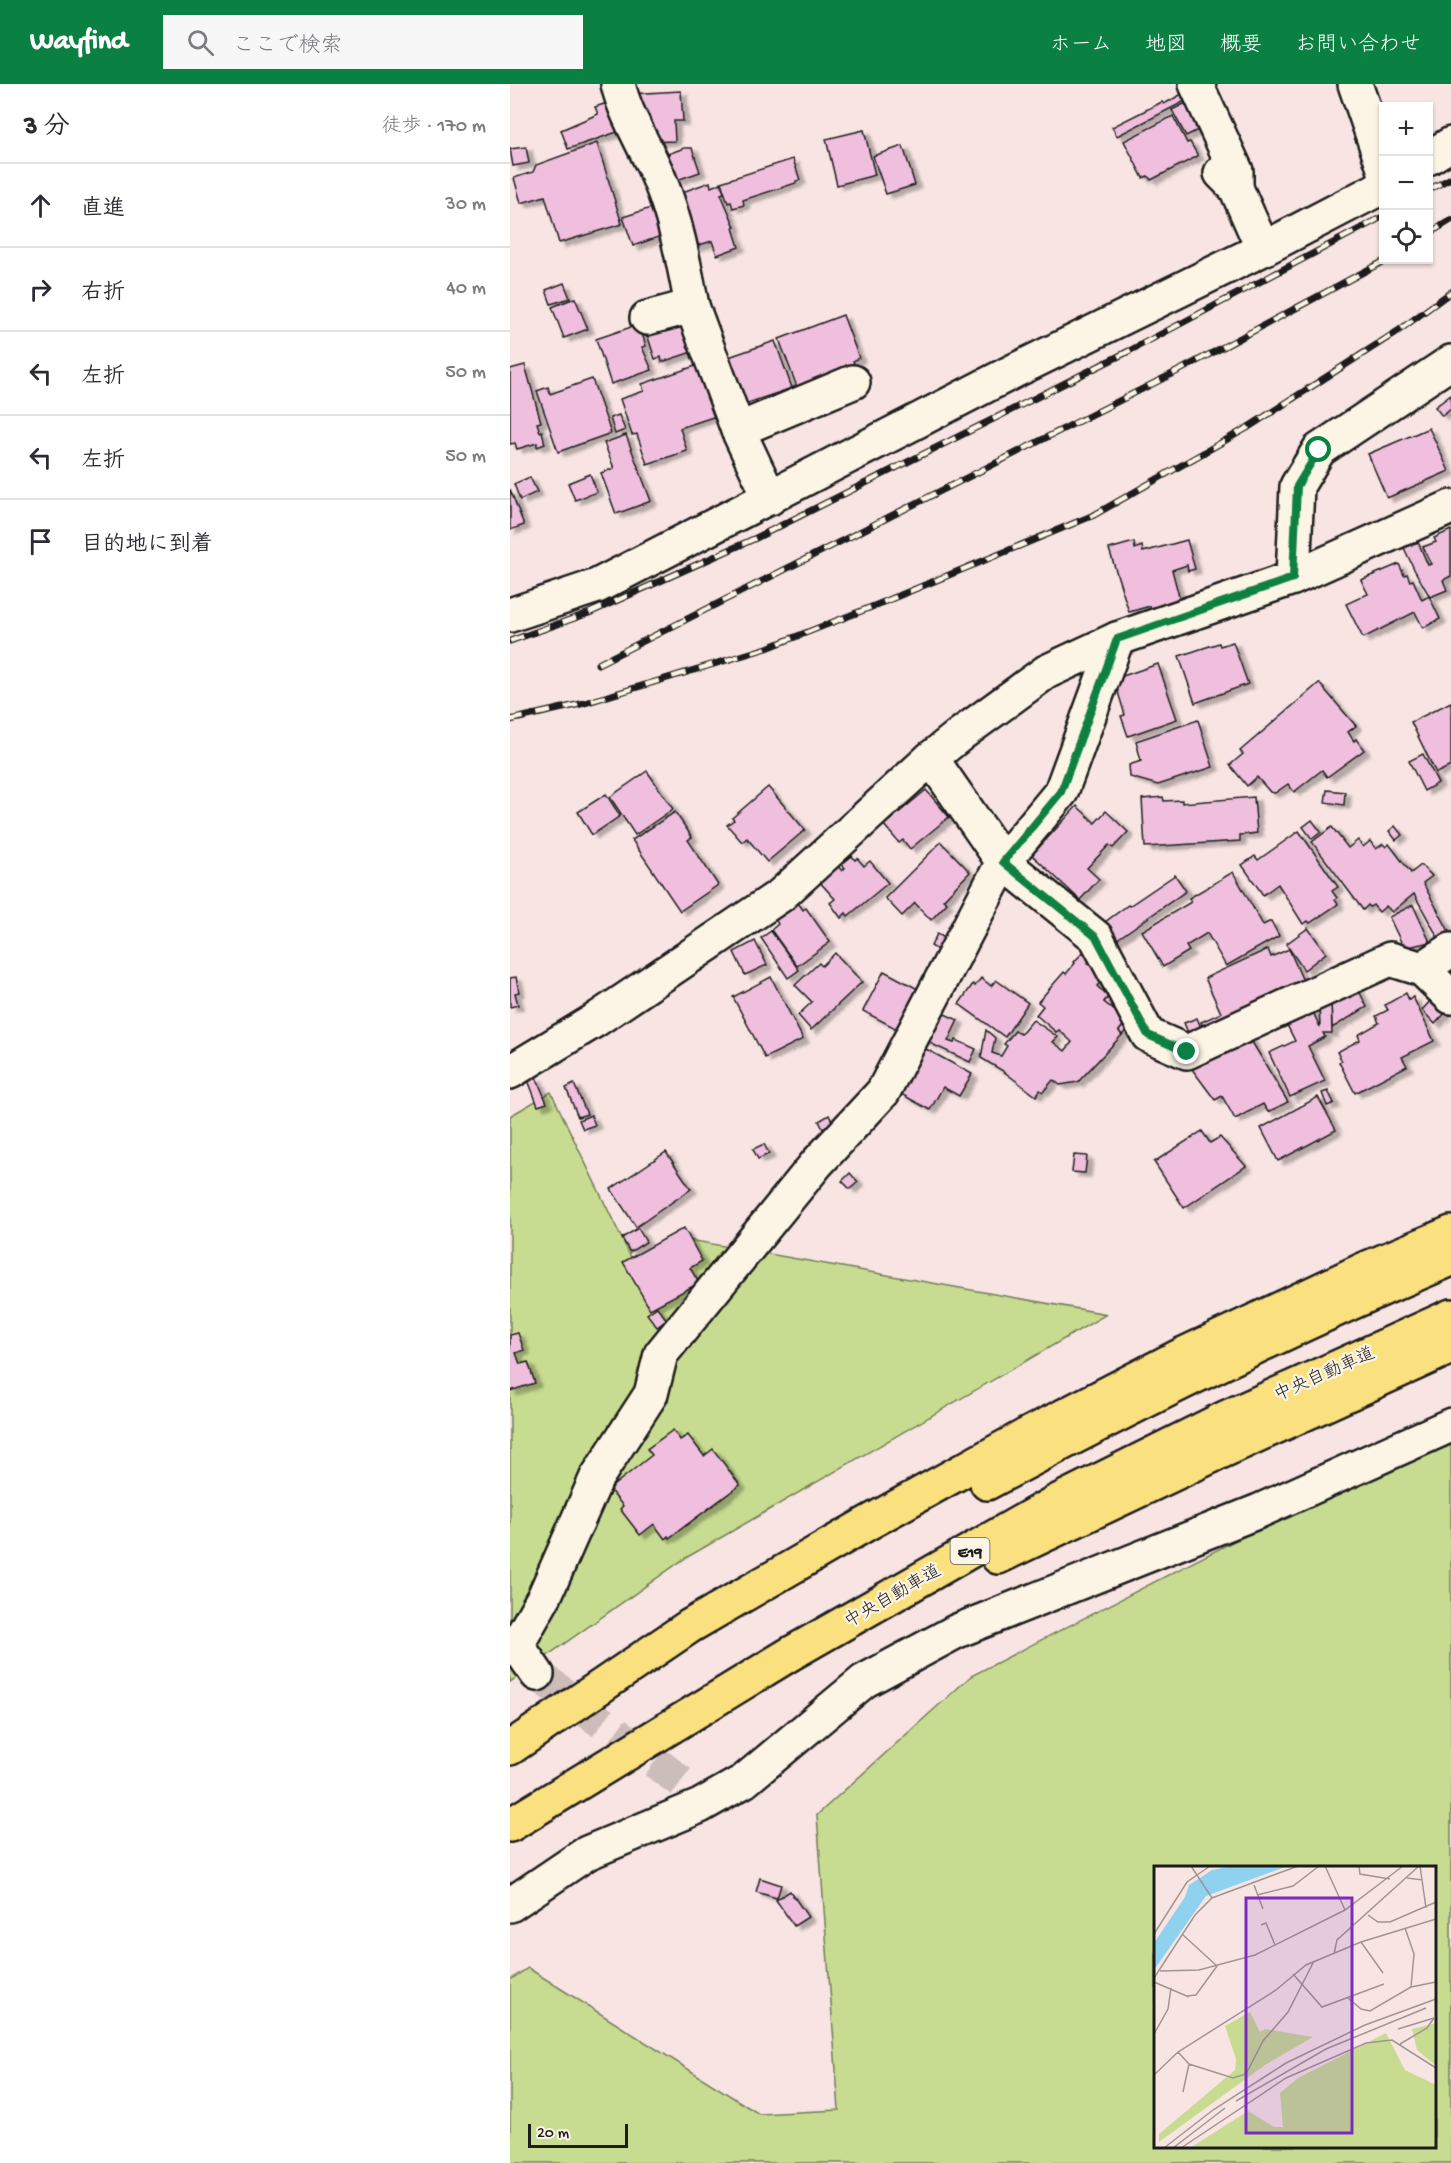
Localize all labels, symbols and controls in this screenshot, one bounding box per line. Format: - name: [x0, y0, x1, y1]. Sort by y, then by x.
- search box: [163, 15, 583, 69]
- text: Wayfind: [30, 26, 127, 59]
- icon: search: [184, 26, 217, 59]
- text: ここで検索: [232, 34, 343, 60]
- text: ホーム: [1050, 34, 1112, 59]
- text: 地図: [1145, 34, 1187, 59]
- text: 概要: [1220, 34, 1262, 59]
- text: お問い合わせ: [1295, 34, 1421, 59]
- map controls: [1379, 102, 1433, 264]
- button: +: [1379, 102, 1433, 156]
- text: 3 分: [24, 113, 70, 144]
- text: 徒歩 · 170 m: [381, 116, 486, 139]
- button: −: [1379, 156, 1433, 210]
- icon: ahead: [24, 189, 57, 222]
- text: 30 m: [445, 194, 486, 217]
- text: 直進: [81, 197, 125, 223]
- button: locate: [1379, 210, 1433, 264]
- icon: right: [24, 273, 57, 306]
- text: 40 m: [446, 278, 486, 301]
- text: 右折: [81, 281, 125, 307]
- icon: left: [24, 357, 57, 390]
- text: 50 m: [445, 362, 486, 385]
- text: 左折: [81, 365, 125, 391]
- route start: [1305, 436, 1331, 462]
- icon: left: [24, 441, 57, 474]
- text: 50 m: [445, 446, 486, 469]
- text: 左折: [81, 449, 125, 475]
- icon: arrive: [24, 525, 57, 558]
- text: 目的地に到着: [81, 533, 213, 559]
- route end: [1173, 1038, 1199, 1064]
- street label: 中央自動車道: [1271, 1343, 1379, 1407]
- road number: E19: [950, 1538, 990, 1564]
- street label: 中央自動車道: [841, 1560, 945, 1633]
- inset map: [1154, 1866, 1436, 2148]
- scale bar: [528, 2121, 628, 2148]
- text: 20 m: [537, 2125, 569, 2144]

